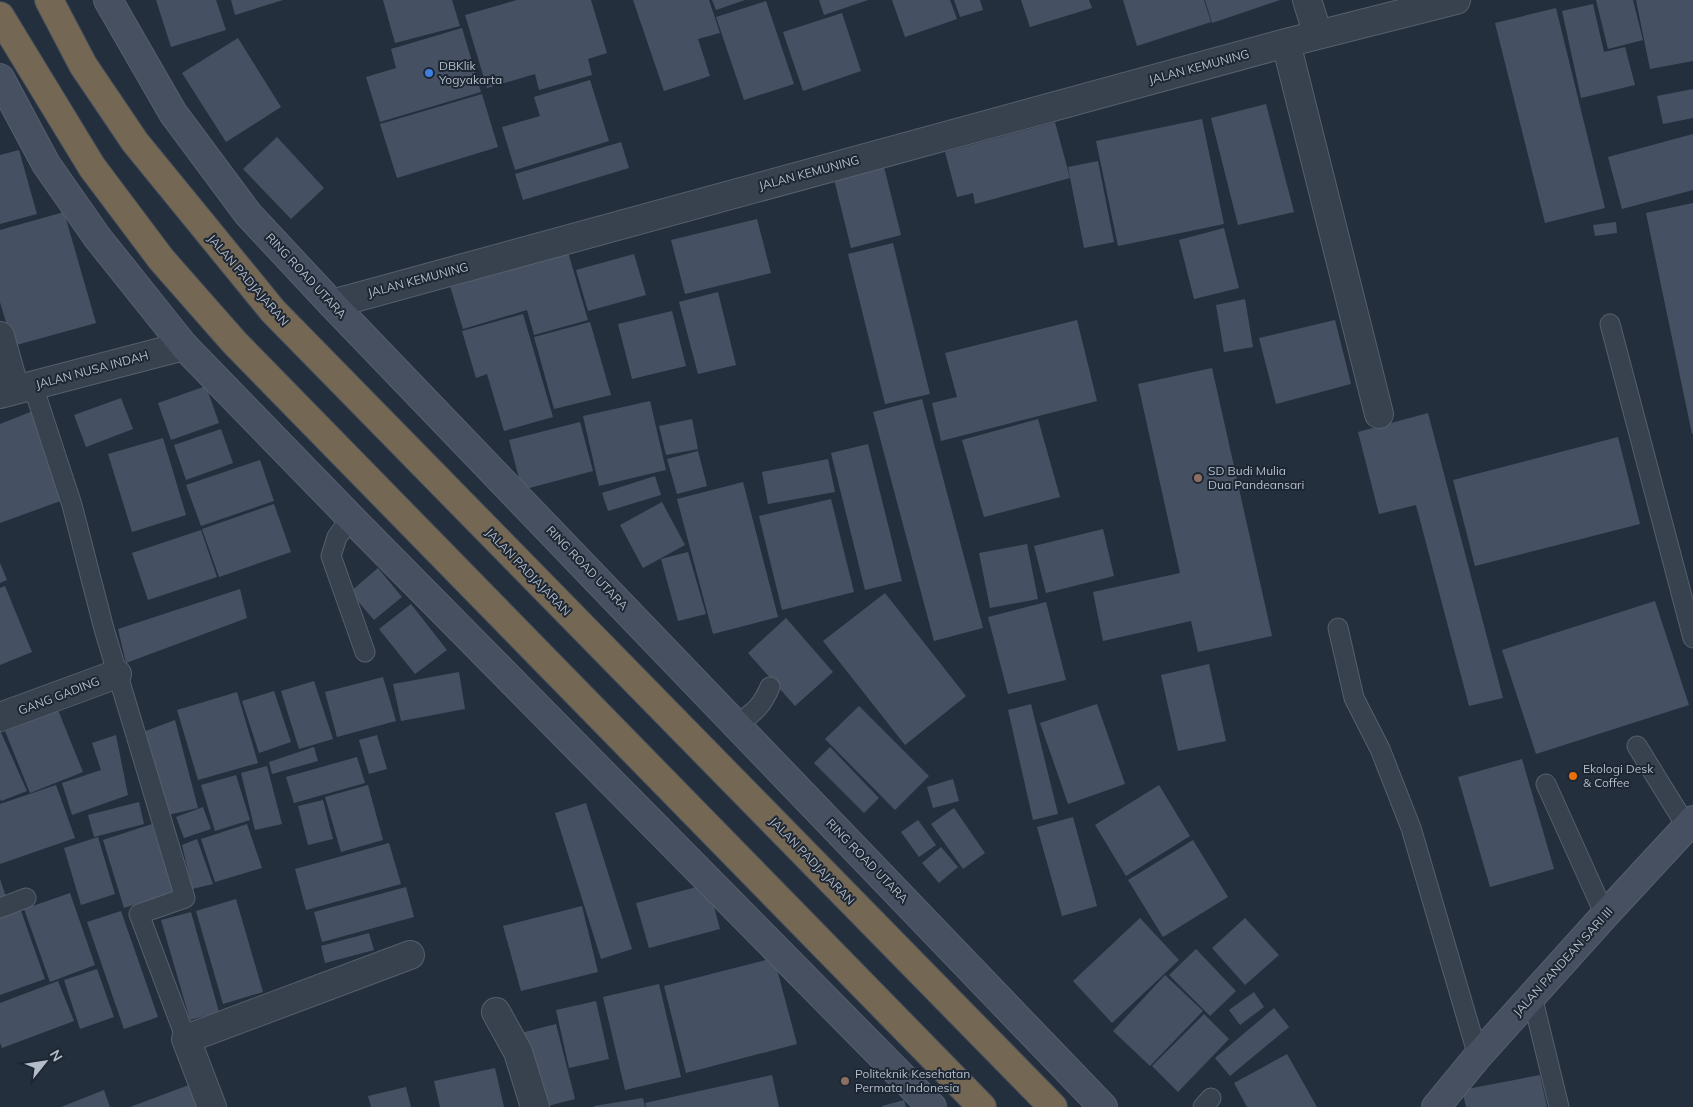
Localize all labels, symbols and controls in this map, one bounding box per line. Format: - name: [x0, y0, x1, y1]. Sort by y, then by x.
- street label: JALAN KEMUNING: [1147, 46, 1251, 87]
- place label: DBKlik Yogyakarta: [438, 58, 502, 87]
- marker: DBKlik Yogyakarta: [423, 67, 435, 79]
- street label: JALAN KEMUNING: [757, 152, 861, 193]
- street label: RING ROAD UTARA: [263, 230, 350, 322]
- street label: JALAN PADJAJARAN: [205, 231, 292, 328]
- street label: JALAN KEMUNING: [366, 259, 470, 300]
- street label: JALAN NUSA INDAH: [34, 347, 150, 392]
- place label: SD Budi Mulia Dua Pandeansari: [1208, 463, 1304, 492]
- marker: SD Budi Mulia Dua Pandeansari: [1192, 472, 1204, 484]
- street label: RING ROAD UTARA: [543, 522, 632, 613]
- street label: JALAN PADJAJARAN: [483, 525, 574, 619]
- street label: GANG GADING: [16, 673, 102, 718]
- place label: Ekologi Desk & Coffee: [1583, 761, 1654, 790]
- marker: Ekologi Desk & Coffee: [1567, 770, 1579, 782]
- street label: JALAN PADJAJARAN: [767, 814, 858, 908]
- street label: RING ROAD UTARA: [823, 815, 912, 906]
- street label: JALAN PANDEAN SARI III: [1510, 904, 1616, 1019]
- north arrow: [20, 1037, 70, 1087]
- text: N: [46, 1046, 67, 1065]
- place label: Politeknik Kesehatan Permata Indonesia: [855, 1066, 970, 1095]
- marker: Politeknik Kesehatan Permata Indonesia: [839, 1075, 851, 1087]

